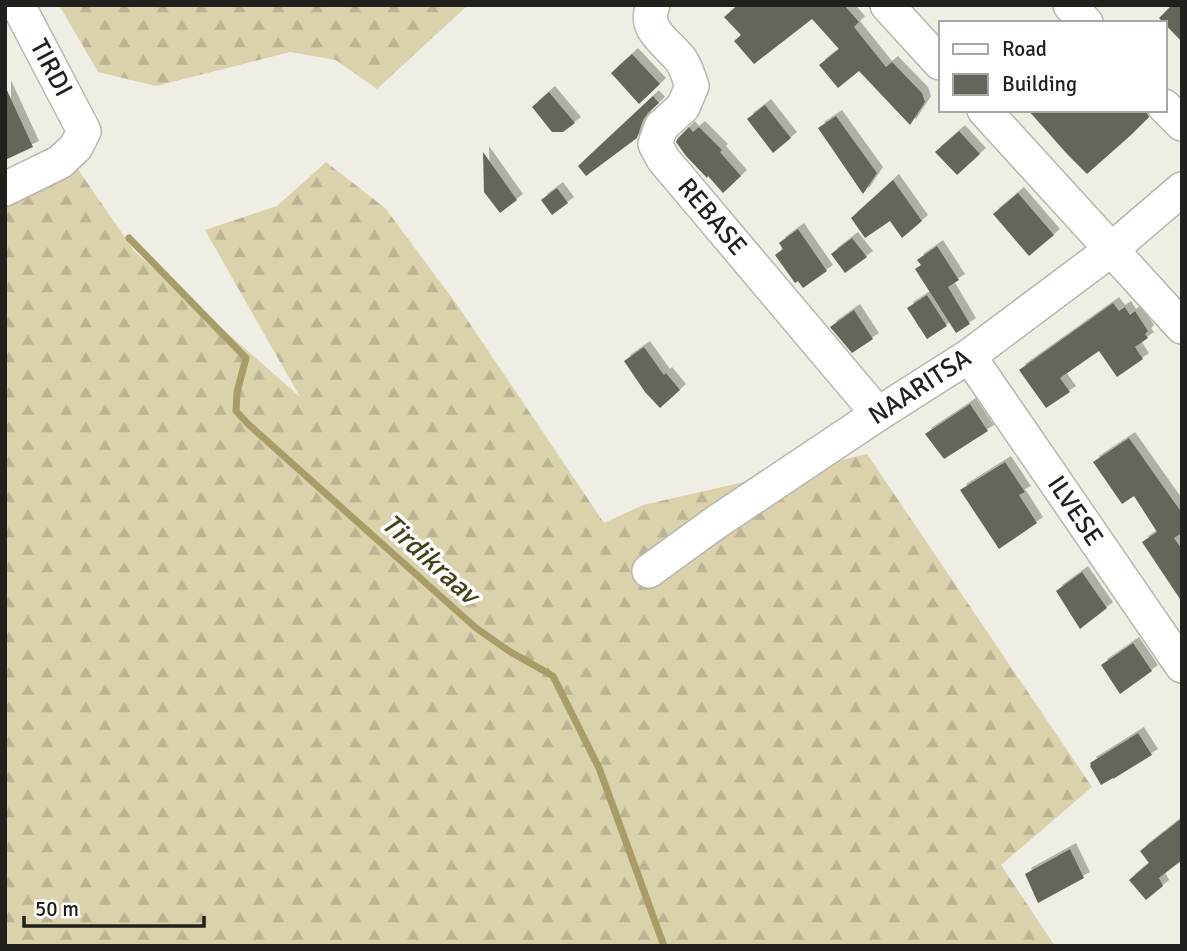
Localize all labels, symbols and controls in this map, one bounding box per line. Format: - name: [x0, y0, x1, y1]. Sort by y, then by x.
- legend: [939, 21, 1166, 112]
- street label: TIRDI: [23, 34, 79, 102]
- text: Road: [1002, 36, 1047, 62]
- text: Building: [1002, 71, 1077, 97]
- street label: REBASE: [670, 172, 754, 262]
- street label: NAARITSA: [863, 342, 977, 432]
- street label: ILVESE: [1040, 470, 1110, 552]
- water label: Tirdikraav: [375, 507, 488, 613]
- scale bar: [24, 884, 205, 928]
- text: 50 m: [35, 896, 79, 922]

